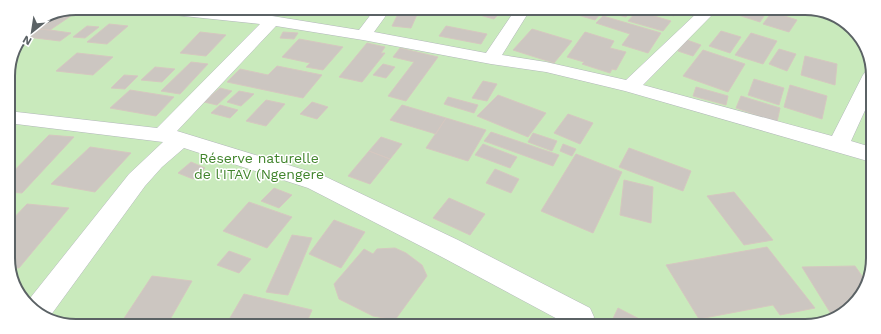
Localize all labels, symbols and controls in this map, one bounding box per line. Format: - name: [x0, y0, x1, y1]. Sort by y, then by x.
- north arrow: [12, 12, 52, 52]
- text: N: [20, 33, 34, 48]
- park label: Réserve naturelle de l'ITAV (Ngengere: [194, 150, 324, 182]

